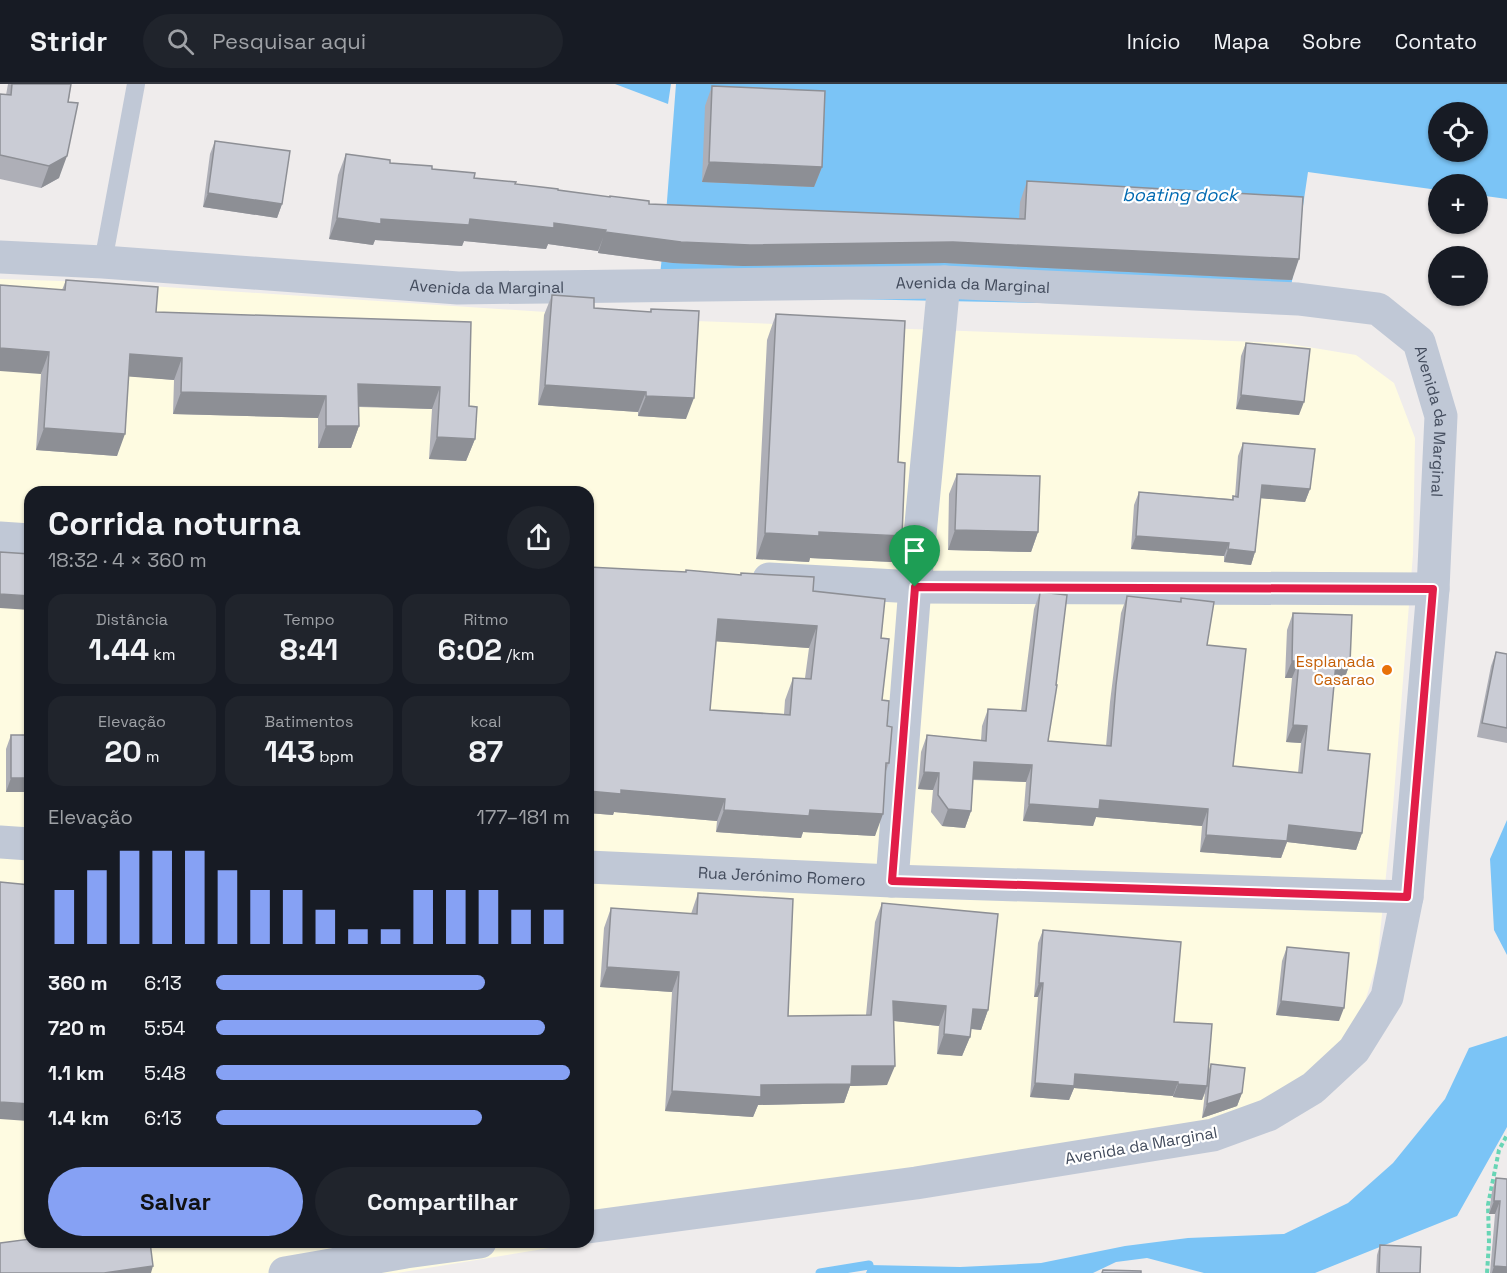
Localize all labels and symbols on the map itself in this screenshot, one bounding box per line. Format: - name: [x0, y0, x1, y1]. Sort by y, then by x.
- water label: boating dock: [1122, 183, 1240, 206]
- street label: Avenida da Marginal: [895, 272, 1051, 298]
- street label: Avenida da Marginal: [409, 274, 564, 299]
- street label: Avenida da Marginal: [1410, 343, 1451, 498]
- pin: [889, 525, 940, 587]
- place label: Esplanada Casarao: [1296, 651, 1375, 690]
- marker: Esplanada Casarao: [1380, 663, 1394, 677]
- street label: Rua Jerónimo Romero: [697, 862, 866, 891]
- street label: Avenida da Marginal: [1063, 1122, 1219, 1169]

